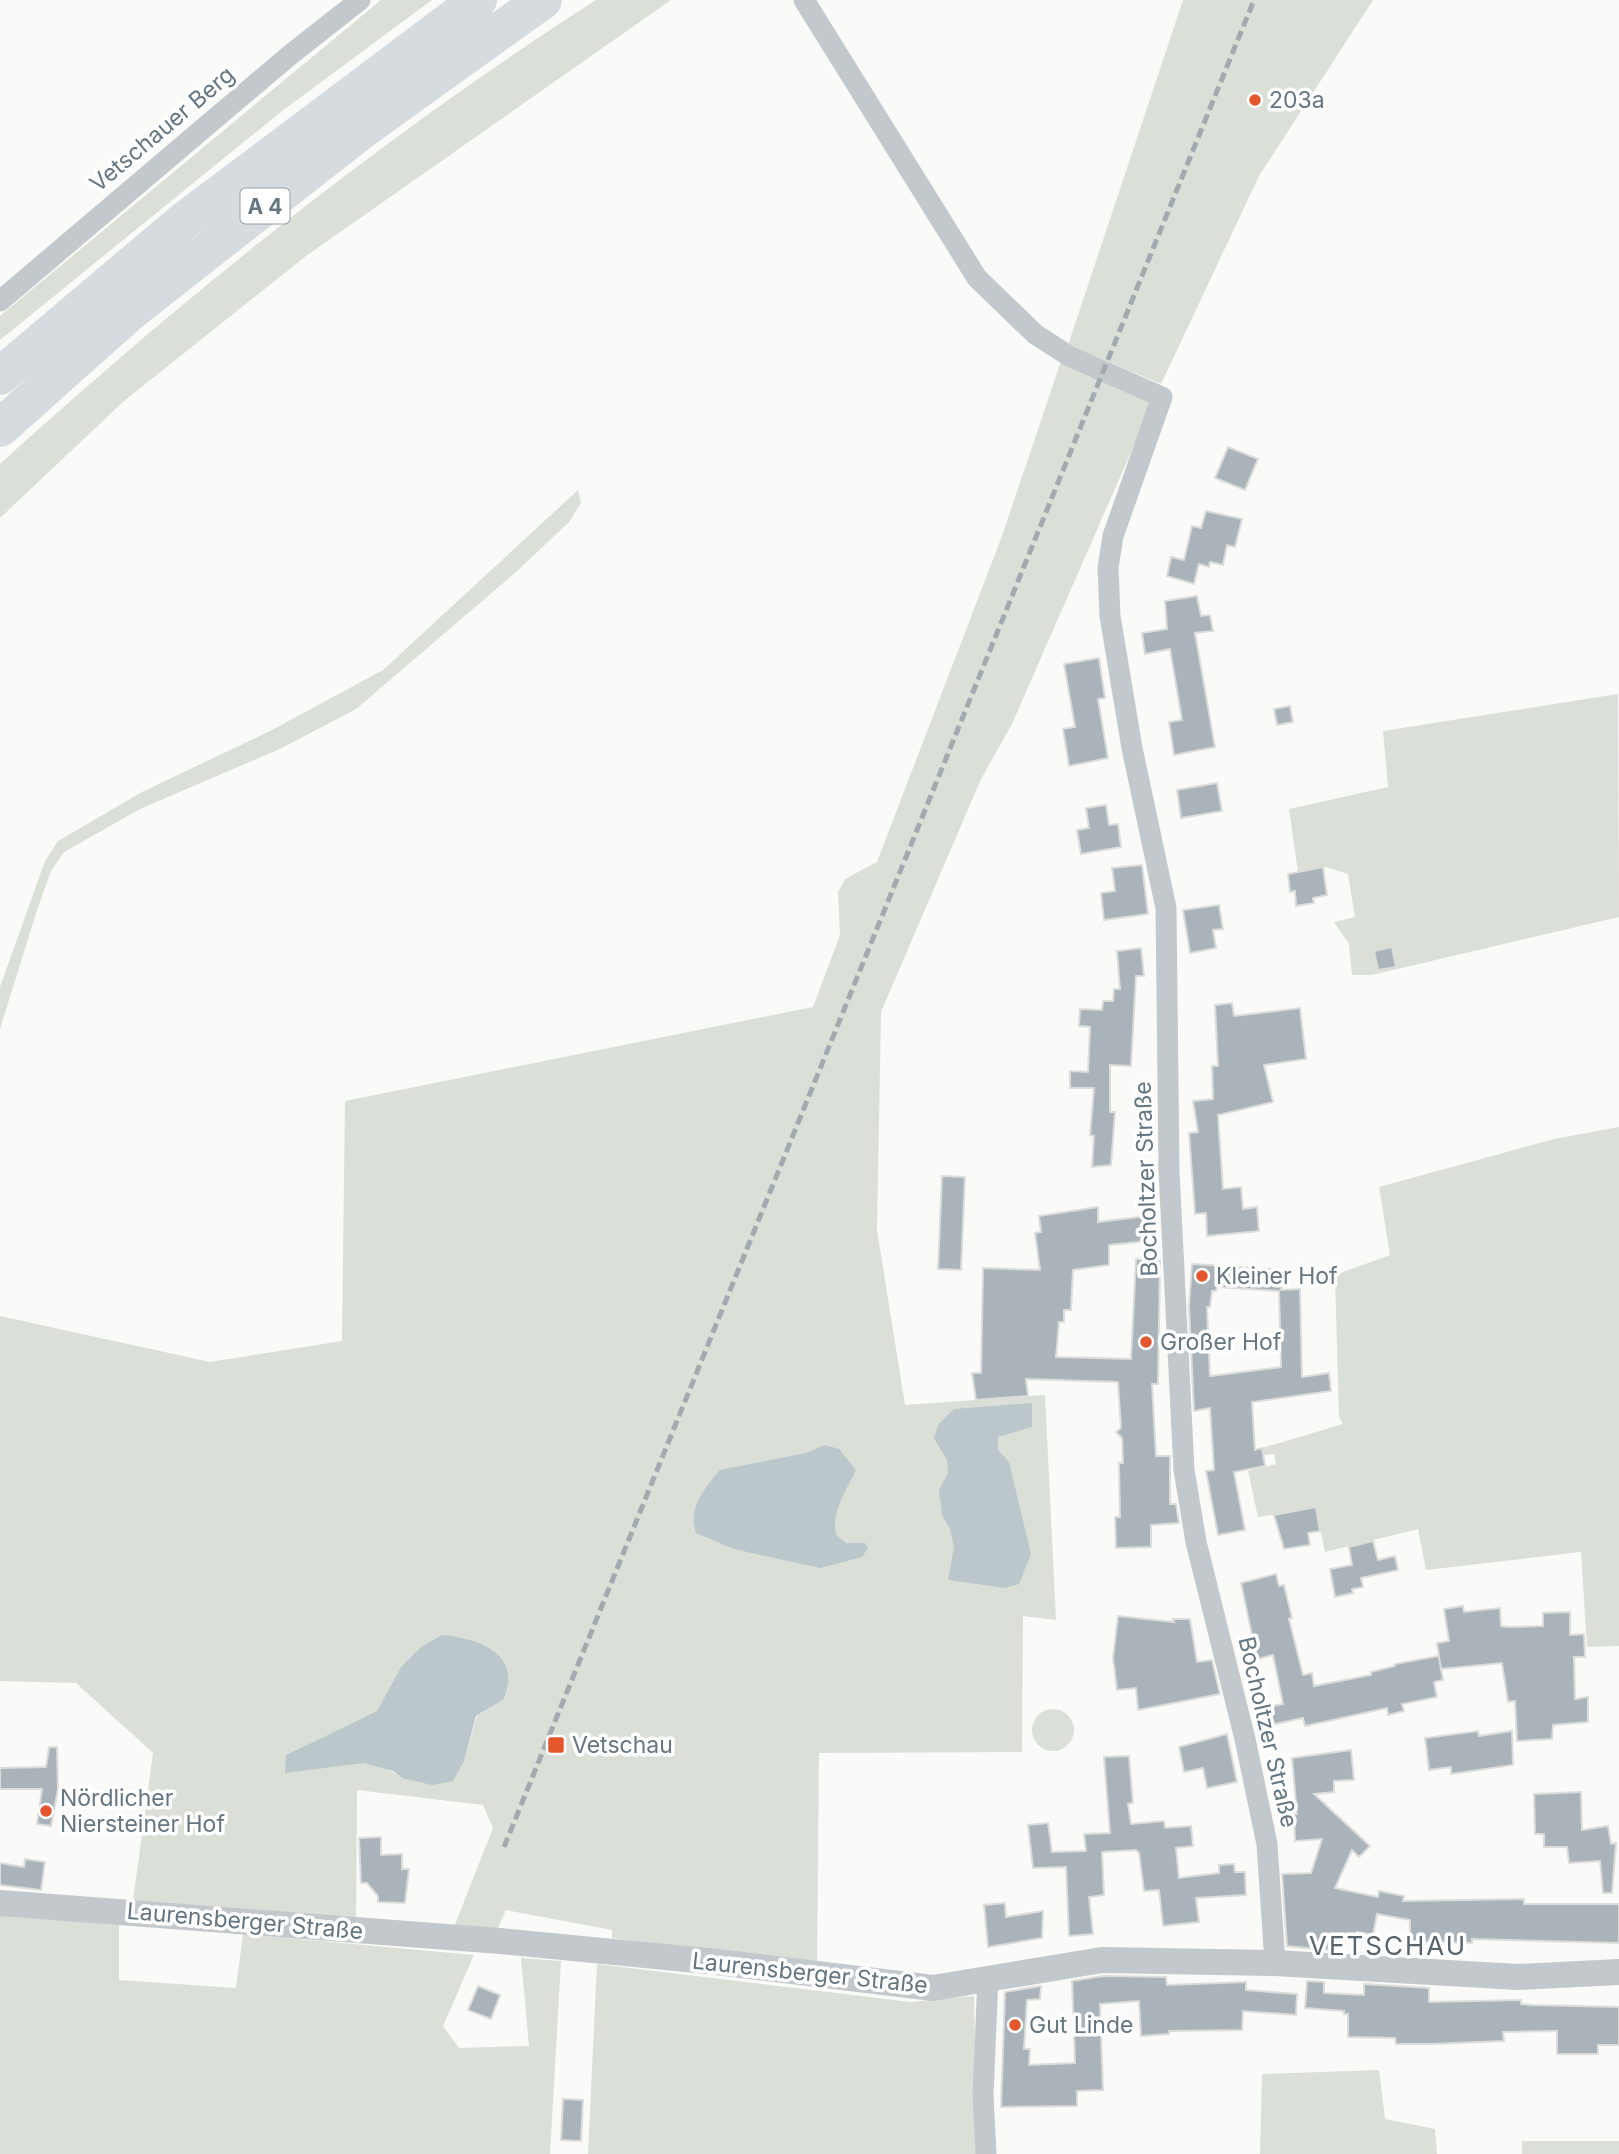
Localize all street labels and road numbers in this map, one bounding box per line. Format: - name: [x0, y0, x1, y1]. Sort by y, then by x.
- street label: Vetschauer Berg: [84, 60, 240, 198]
- road number: A 4: [240, 188, 290, 224]
- street label: Bocholtzer Straße: [1129, 1081, 1163, 1277]
- street label: Bocholtzer Straße: [1232, 1634, 1304, 1830]
- street label: Laurensberger Straße: [126, 1897, 364, 1945]
- street label: Laurensberger Straße: [691, 1947, 929, 1999]

